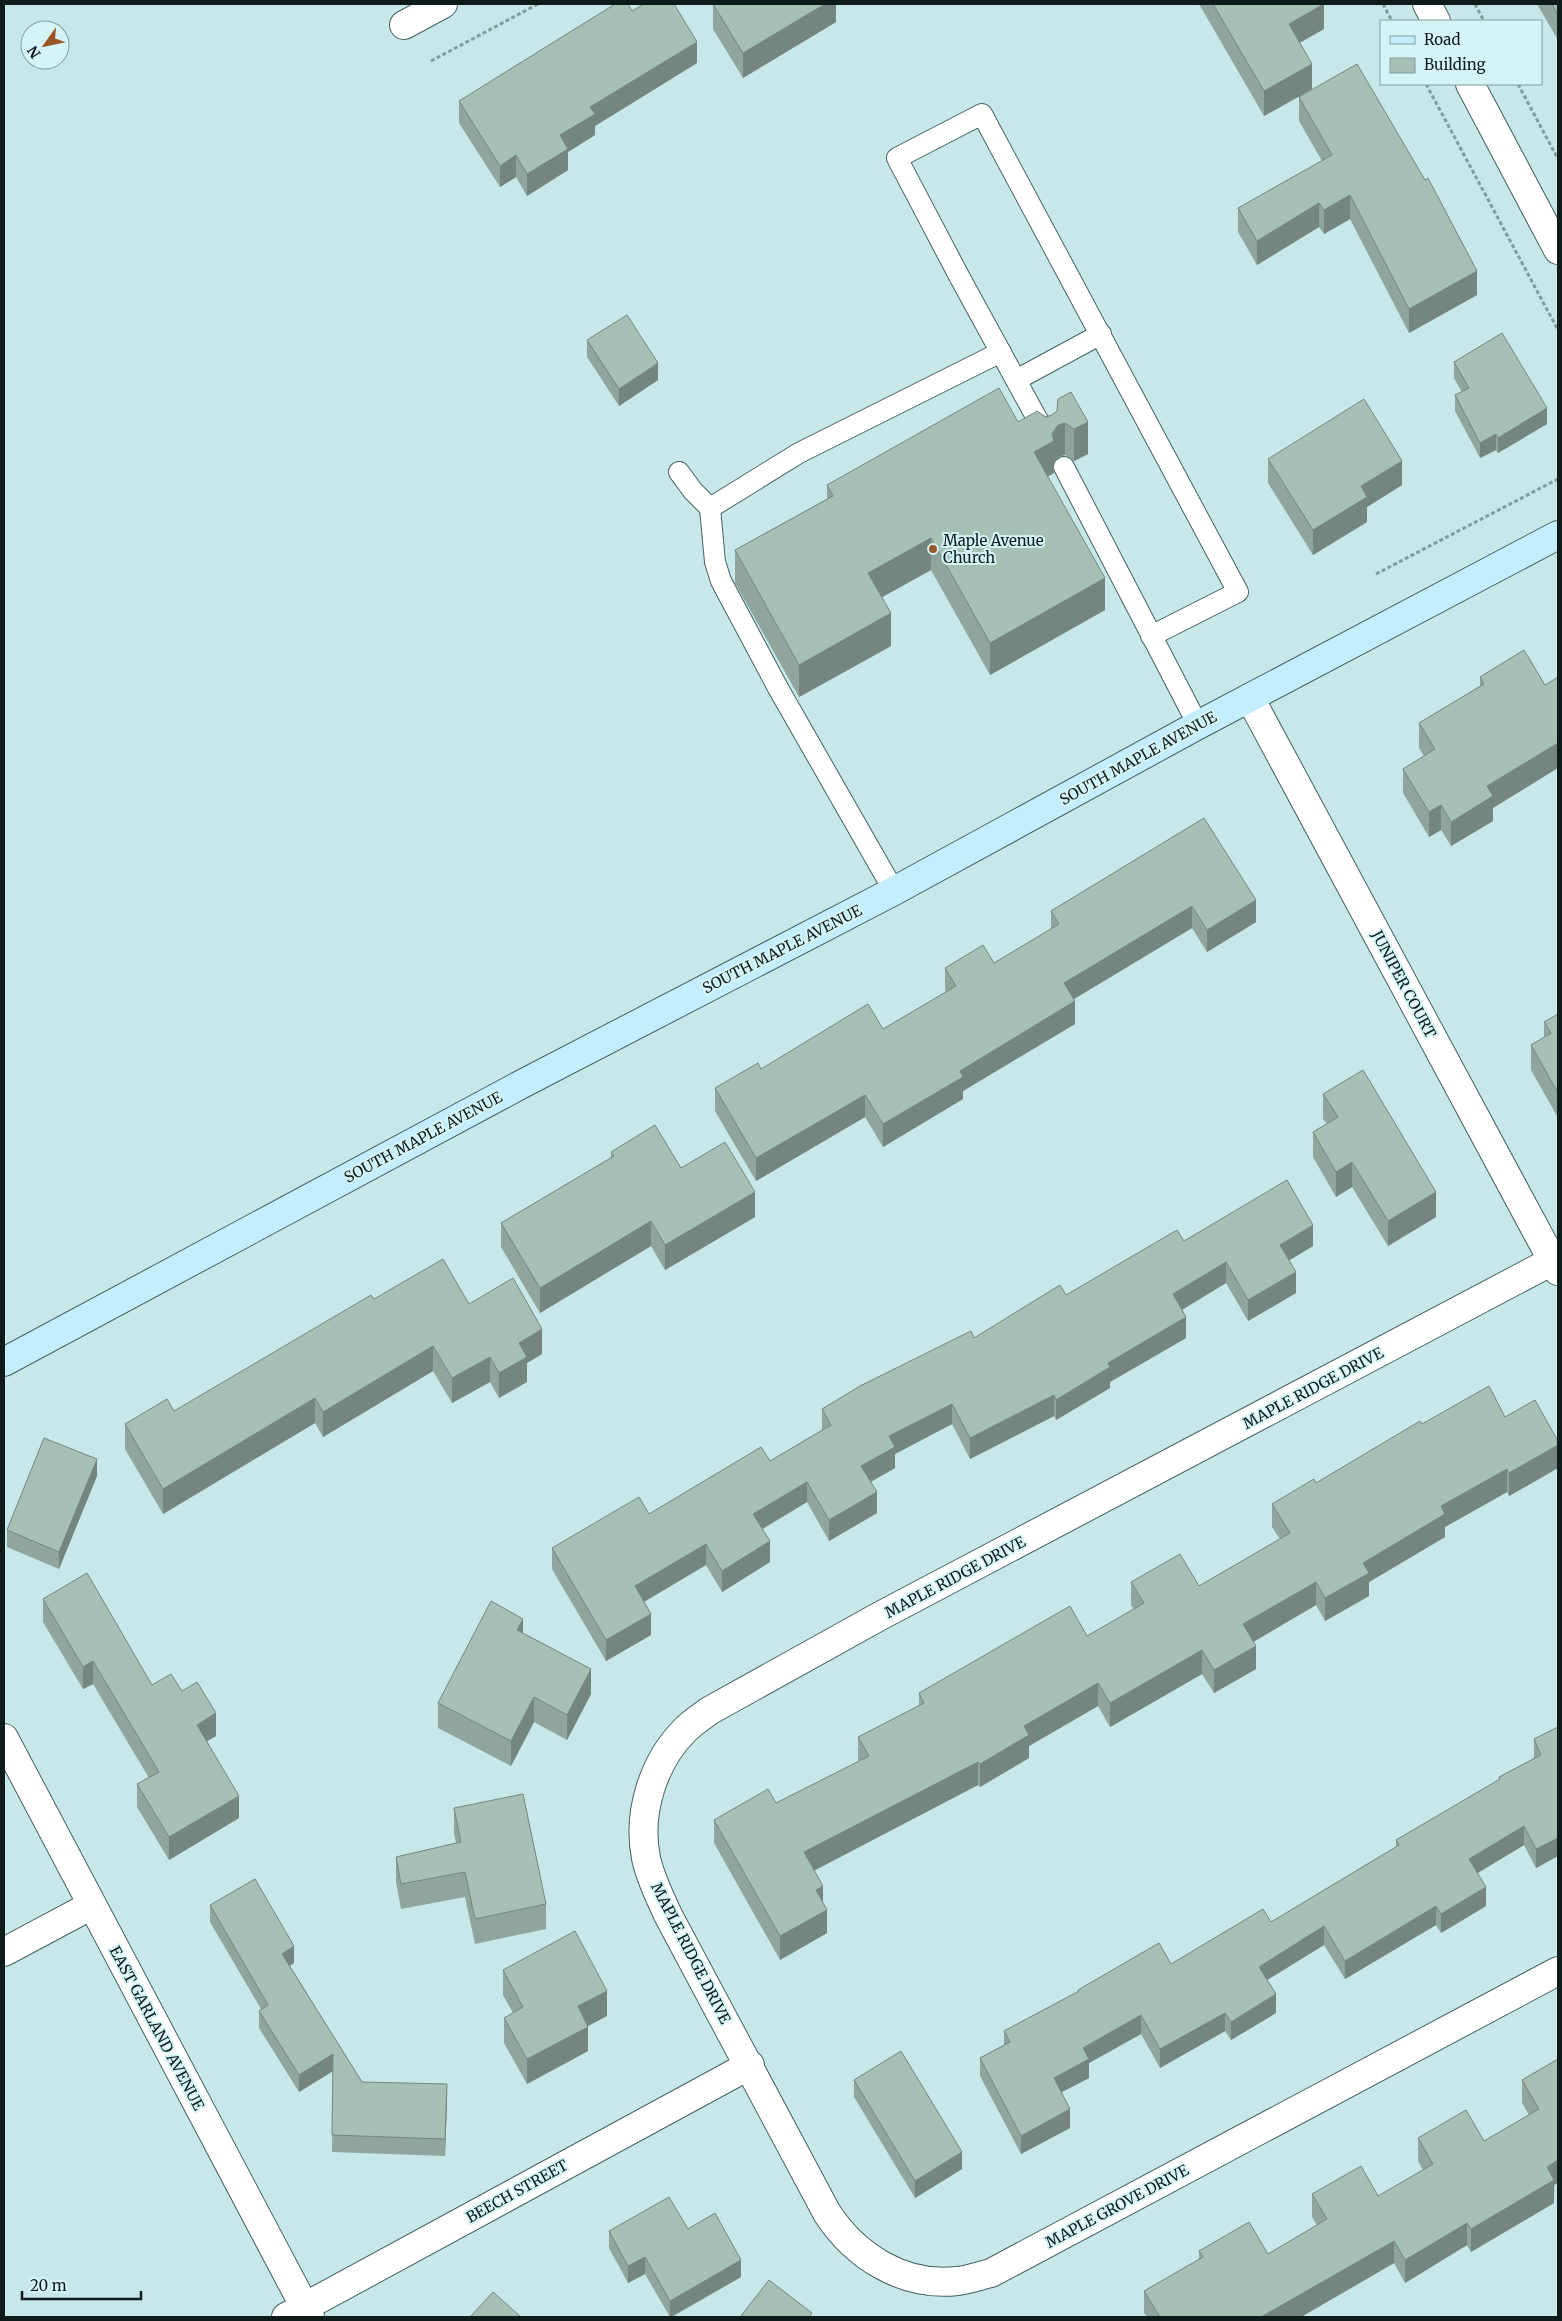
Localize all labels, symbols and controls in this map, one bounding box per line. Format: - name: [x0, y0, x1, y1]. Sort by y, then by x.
- north arrow: [20, 20, 70, 70]
- legend: [1380, 20, 1542, 85]
- text: Road: [1424, 30, 1460, 49]
- text: N: [24, 43, 45, 62]
- text: Building: [1424, 55, 1486, 74]
- place label: Maple Avenue Church: [943, 531, 1044, 567]
- marker: Maple Avenue Church: [927, 543, 939, 555]
- street label: SOUTH MAPLE AVENUE: [1056, 707, 1220, 809]
- street label: SOUTH MAPLE AVENUE: [699, 900, 865, 998]
- street label: JUNIPER COURT: [1367, 926, 1441, 1042]
- street label: SOUTH MAPLE AVENUE: [341, 1087, 506, 1187]
- street label: MAPLE RIDGE DRIVE: [1240, 1343, 1387, 1433]
- street label: MAPLE RIDGE DRIVE: [882, 1532, 1029, 1622]
- street label: MAPLE RIDGE DRIVE: [647, 1879, 735, 2027]
- street label: EAST GARLAND AVENUE: [106, 1943, 209, 2114]
- street label: BEECH STREET: [463, 2155, 572, 2227]
- street label: MAPLE GROVE DRIVE: [1042, 2160, 1192, 2252]
- scale bar: [22, 2268, 141, 2300]
- text: 20 m: [30, 2276, 67, 2295]

